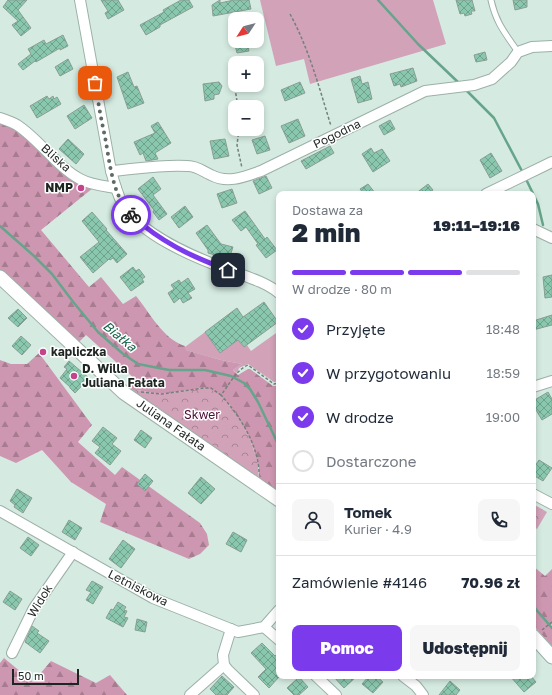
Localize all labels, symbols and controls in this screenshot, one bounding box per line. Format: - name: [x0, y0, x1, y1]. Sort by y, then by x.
- north arrow: [228, 12, 264, 48]
- map controls: [228, 12, 264, 136]
- button: +: [228, 56, 264, 92]
- pin: [78, 66, 112, 100]
- icon: bag: [84, 72, 106, 94]
- button: −: [228, 100, 264, 136]
- street label: Pogodna: [311, 116, 363, 151]
- street label: Bliska: [38, 140, 74, 175]
- place label: NMP: [45, 180, 73, 195]
- marker: NMP: [76, 183, 86, 193]
- courier: [111, 195, 151, 235]
- text: Dostawa za: [292, 202, 363, 218]
- icon: bike: [120, 204, 142, 226]
- text: 19:11–19:16: [433, 216, 520, 234]
- text: 2 min: [292, 217, 360, 248]
- pin: [211, 253, 245, 287]
- icon: home: [217, 259, 239, 281]
- text: W drodze · 80 m: [292, 281, 392, 297]
- water label: Białka: [100, 317, 140, 355]
- icon: check: [292, 318, 314, 340]
- text: Przyjęte: [326, 320, 385, 338]
- text: 18:48: [486, 321, 520, 337]
- place label: kapliczka: [51, 344, 106, 359]
- marker: kapliczka: [38, 347, 48, 357]
- place label: D. Willa Juliana Fałata: [82, 361, 165, 390]
- icon: check: [292, 362, 314, 384]
- text: W przygotowaniu: [326, 364, 451, 382]
- text: 18:59: [486, 365, 520, 381]
- marker: D. Willa Juliana Fałata: [69, 371, 79, 381]
- street label: Juliana Fałata: [134, 395, 209, 454]
- icon: check: [292, 406, 314, 428]
- park label: Skwer: [184, 407, 220, 422]
- text: W drodze: [326, 408, 394, 426]
- text: 19:00: [486, 409, 520, 425]
- text: Dostarczone: [326, 452, 416, 470]
- button: person: [292, 499, 334, 541]
- button: phone: [478, 499, 520, 541]
- text: Tomek: [344, 503, 392, 521]
- text: Kurier · 4.9: [344, 521, 412, 537]
- street label: Letniskowa: [106, 566, 171, 609]
- text: Zamówienie #4146: [292, 573, 427, 591]
- text: 70.96 zł: [461, 573, 520, 591]
- street label: Widok: [24, 581, 55, 620]
- button: Pomoc: [292, 625, 402, 671]
- button: Udostępnij: [410, 625, 520, 671]
- scale bar: [12, 667, 79, 686]
- text: 50 m: [18, 669, 44, 682]

